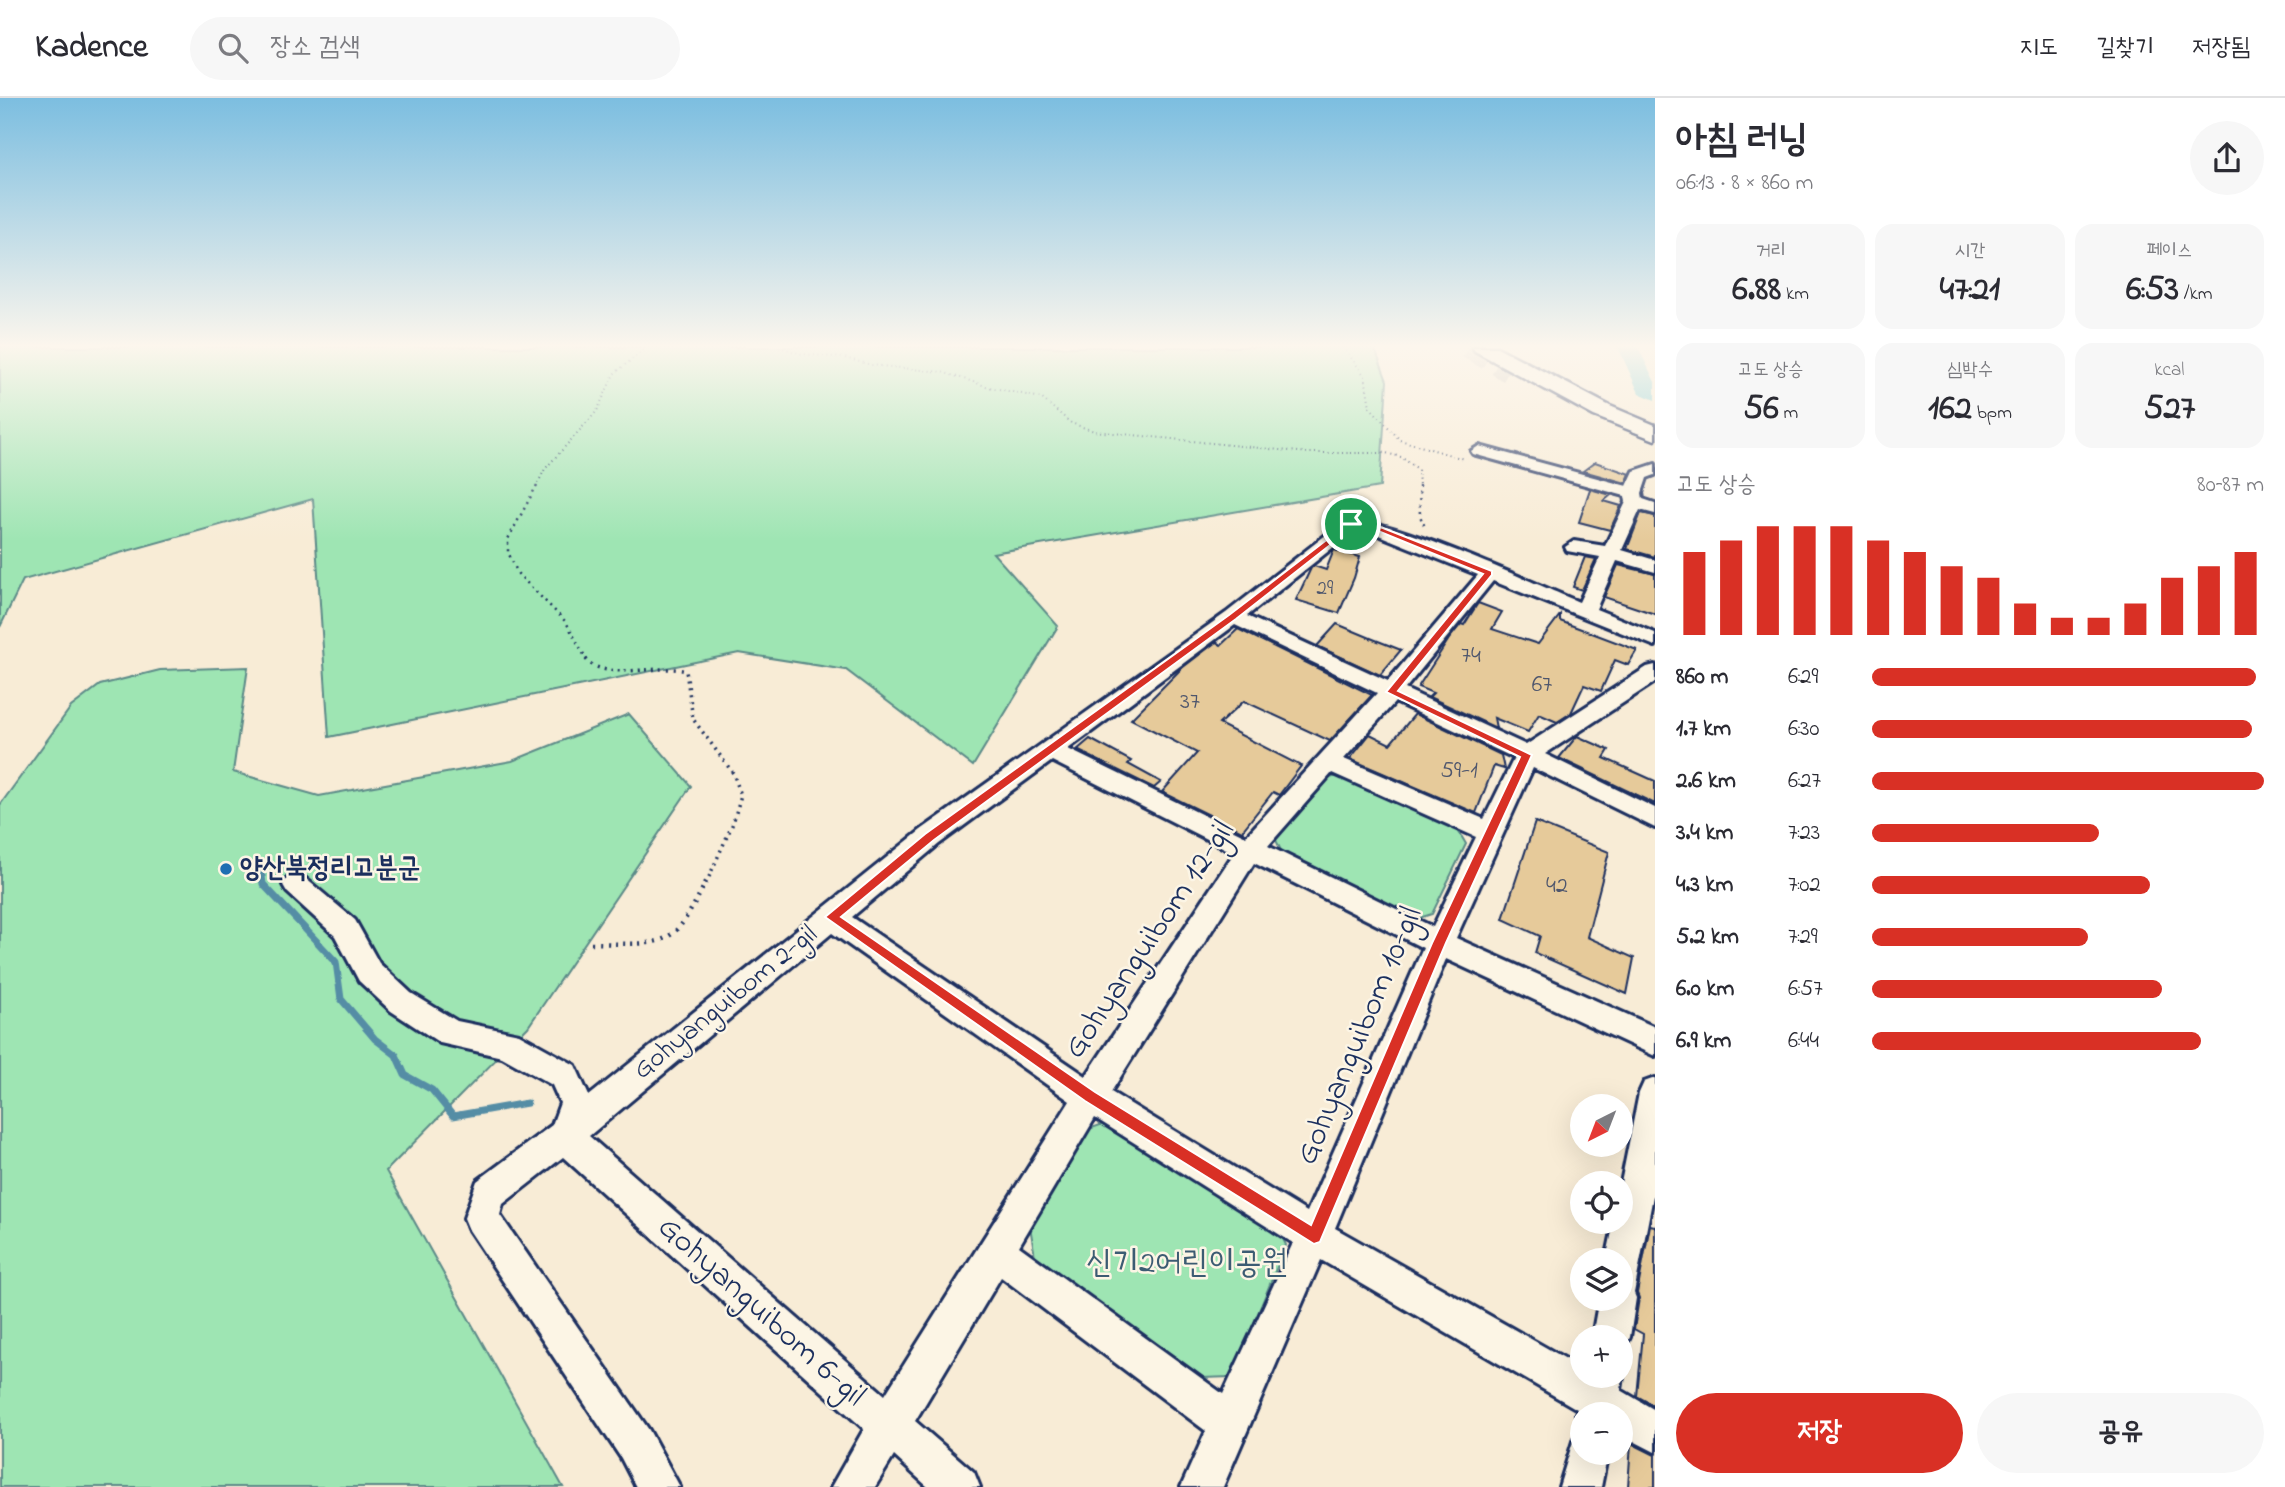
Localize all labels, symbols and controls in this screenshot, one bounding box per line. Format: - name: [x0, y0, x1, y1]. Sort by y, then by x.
- search box: [190, 17, 680, 80]
- text: Kadence: [35, 24, 148, 72]
- icon: search: [214, 29, 252, 67]
- text: 장소 검색: [270, 29, 360, 67]
- text: 지도: [2020, 31, 2058, 66]
- text: 길찾기: [2096, 31, 2154, 66]
- text: 저장됨: [2192, 31, 2250, 66]
- text: 아침 러닝: [1676, 113, 1808, 169]
- button: share: [2190, 121, 2264, 195]
- text: 06:13 · 8 × 860 m: [1676, 167, 1813, 200]
- text: 거리: [1755, 238, 1786, 265]
- text: 시간: [1955, 238, 1985, 265]
- text: 페이스: [2146, 238, 2192, 265]
- text: 6.88: [1732, 265, 1781, 316]
- text: 47:21: [1940, 265, 2000, 316]
- text: 6:53: [2126, 265, 2179, 316]
- text: km: [1781, 281, 1809, 308]
- text: /km: [2179, 281, 2213, 308]
- text: 고도 상승: [1738, 357, 1804, 384]
- text: 심박수: [1947, 357, 1993, 384]
- text: kcal: [2154, 357, 2184, 384]
- text: 56: [1743, 384, 1779, 435]
- text: 162: [1928, 384, 1972, 435]
- text: 527: [2143, 384, 2195, 435]
- text: m: [1779, 400, 1798, 427]
- text: bpm: [1972, 400, 2012, 427]
- text: 고도 상승: [1676, 469, 1756, 502]
- text: 80–87 m: [2197, 469, 2264, 502]
- pin: [1321, 494, 1381, 554]
- icon: arrive: [1332, 505, 1370, 543]
- house number: 29: [1317, 574, 1334, 604]
- house number: 74: [1461, 639, 1481, 674]
- text: 860 m: [1676, 661, 1728, 694]
- text: 6:29: [1788, 661, 1818, 694]
- house number: 67: [1532, 668, 1552, 703]
- house number: 37: [1180, 685, 1200, 720]
- text: 1.7 km: [1676, 713, 1731, 746]
- text: 6:30: [1788, 713, 1820, 746]
- house number: 59-1: [1440, 754, 1478, 789]
- text: 2.6 km: [1676, 765, 1736, 798]
- text: 6:27: [1788, 765, 1821, 798]
- street label: Gohyanguibom 12-gil: [1052, 811, 1248, 1069]
- text: 3.4 km: [1676, 817, 1733, 850]
- text: 7:23: [1788, 817, 1820, 850]
- place label: 양산북정리고분군: [240, 849, 420, 890]
- marker: 양산북정리고분군: [218, 861, 234, 877]
- house number: 42: [1546, 869, 1568, 904]
- text: 4.3 km: [1676, 869, 1733, 902]
- text: 7:02: [1788, 869, 1821, 902]
- street label: Gohyanguibom 10-gil: [1284, 899, 1436, 1173]
- street label: Gohyanguibom 2-gil: [625, 915, 827, 1091]
- text: 5.2 km: [1676, 921, 1739, 954]
- text: 7:29: [1788, 921, 1818, 954]
- text: 6.0 km: [1676, 973, 1734, 1006]
- text: 6:57: [1788, 973, 1823, 1006]
- text: 6.9 km: [1676, 1025, 1731, 1058]
- text: 6:44: [1788, 1025, 1819, 1058]
- north arrow: [1570, 1094, 1633, 1157]
- map controls: [1570, 1094, 1633, 1465]
- button: locate: [1570, 1171, 1633, 1234]
- street label: Gohyanguibom 6-gil: [646, 1205, 876, 1419]
- park label: 신기2어린이공원: [1086, 1240, 1288, 1288]
- button: layers: [1570, 1248, 1633, 1311]
- button: +: [1570, 1325, 1633, 1388]
- button: 저장: [1676, 1393, 1963, 1473]
- button: 공유: [1977, 1393, 2264, 1473]
- button: −: [1570, 1402, 1633, 1465]

